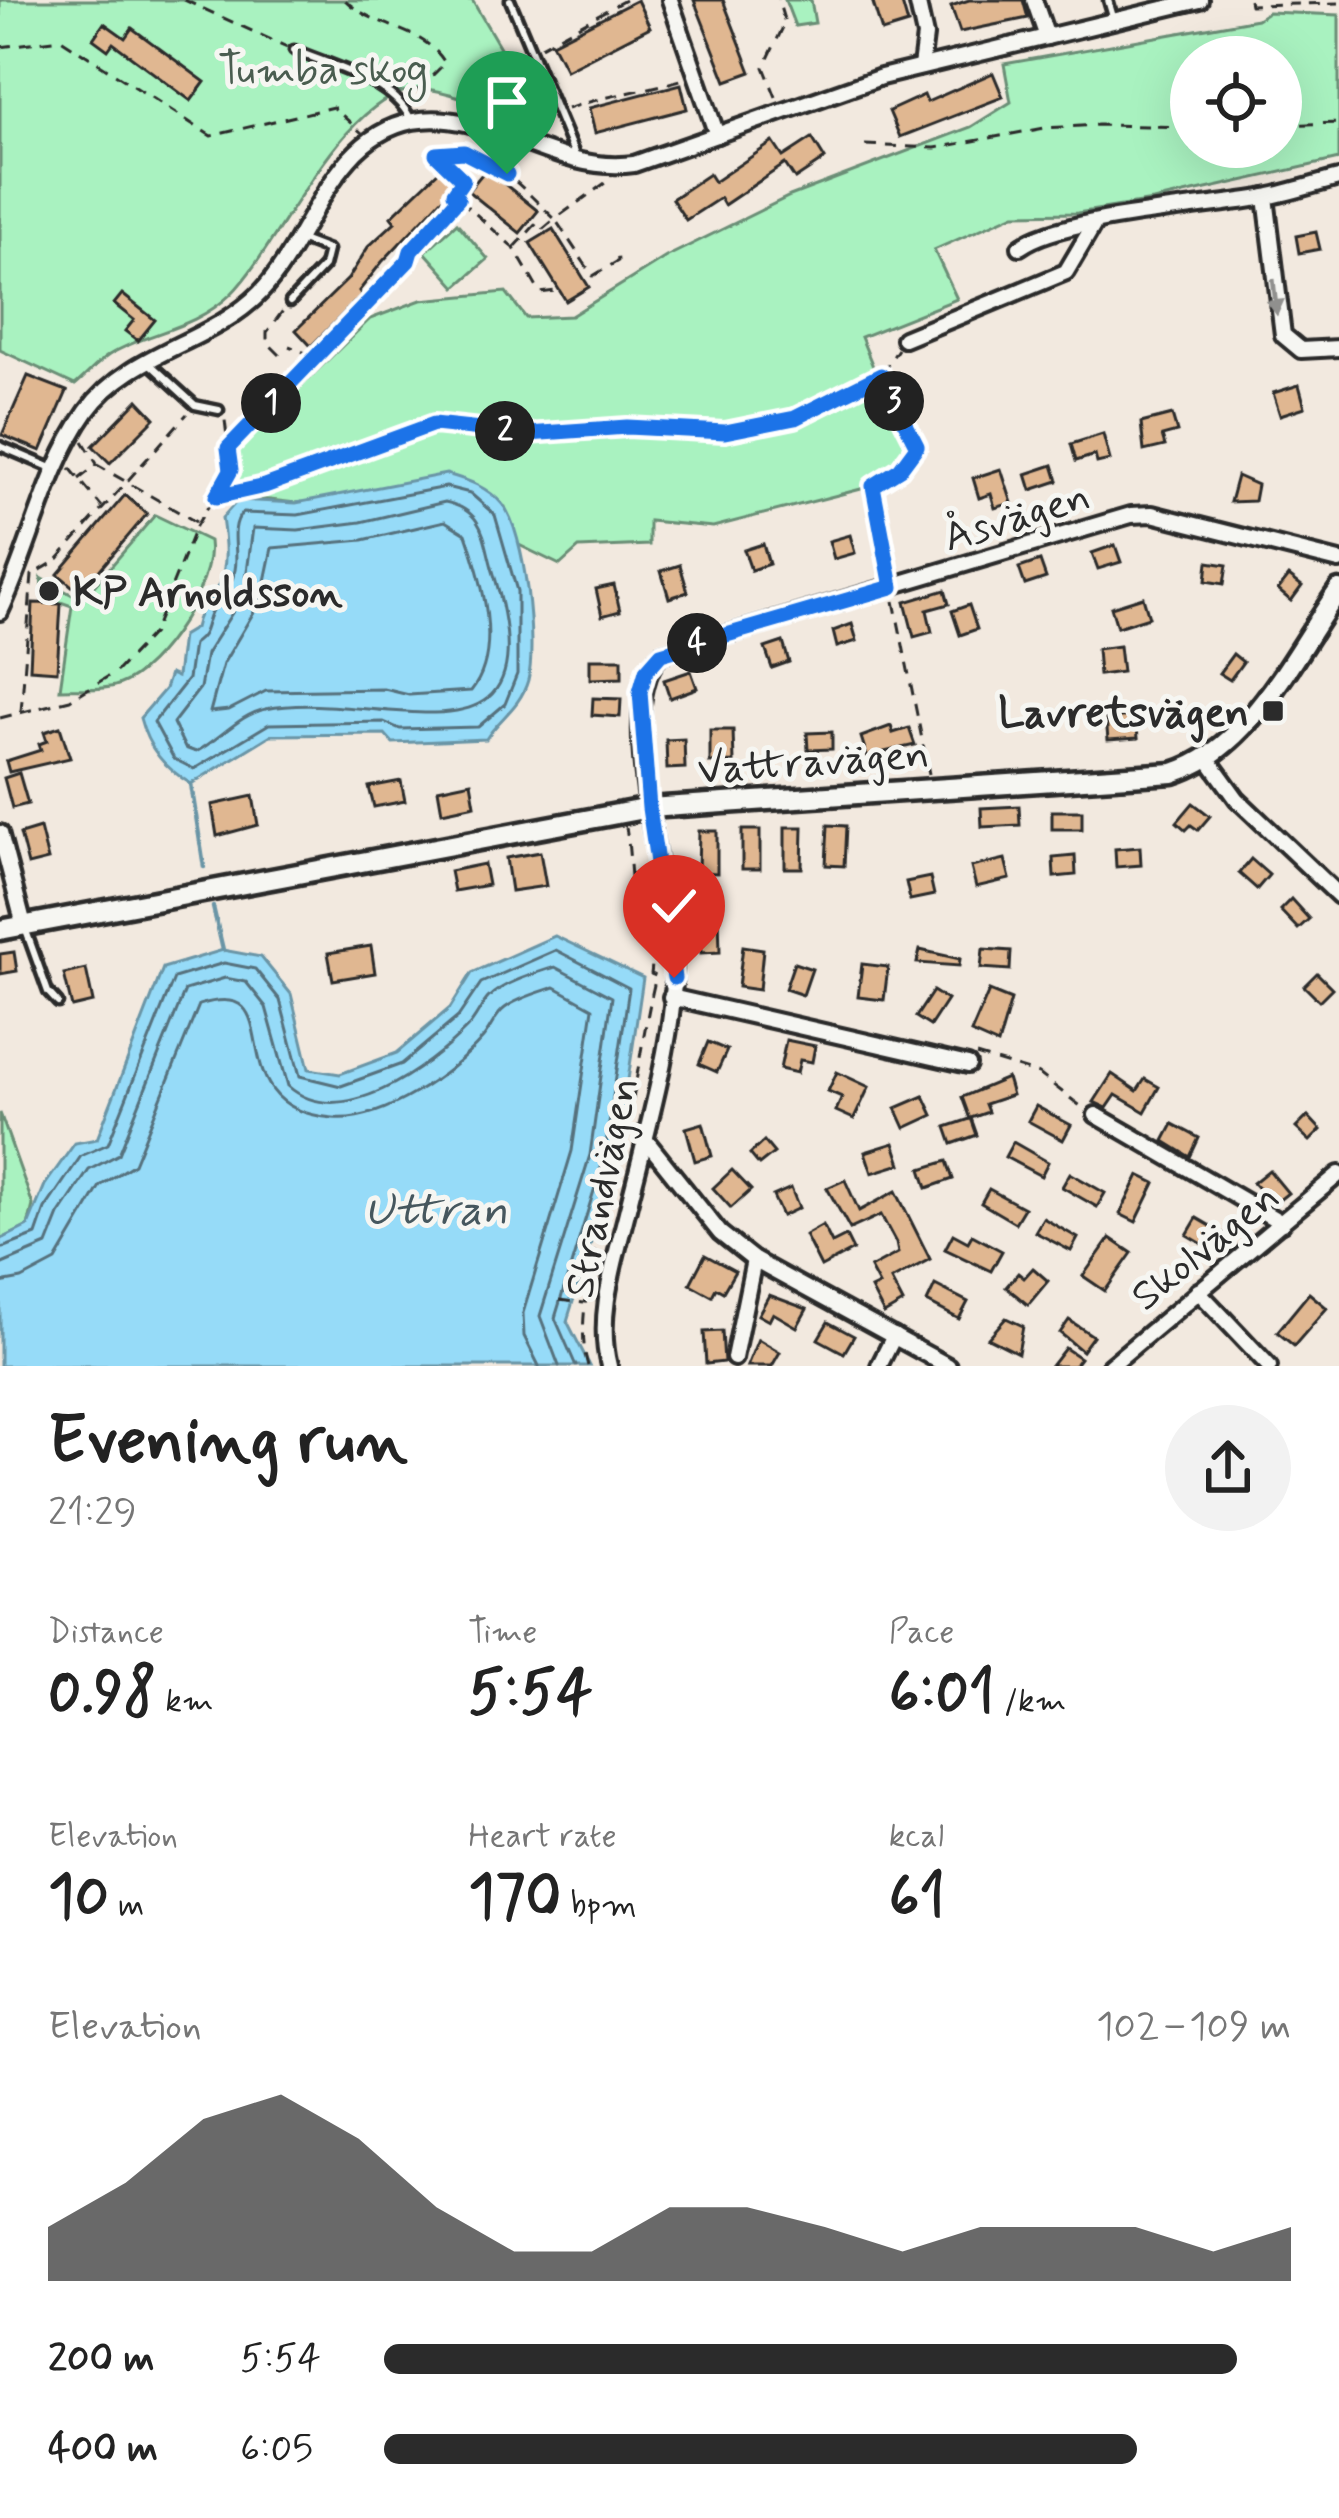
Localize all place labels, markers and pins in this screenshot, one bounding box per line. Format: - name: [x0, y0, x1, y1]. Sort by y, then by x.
- pin: [456, 51, 558, 174]
- pin: 3: [864, 371, 924, 431]
- pin: 1: [241, 373, 301, 433]
- pin: 2: [475, 401, 535, 461]
- place label: KP Arnoldsson: [73, 567, 343, 622]
- marker: KP Arnoldsson: [36, 578, 62, 604]
- pin: 4: [667, 613, 727, 673]
- place label: Lavretsvägen: [998, 687, 1249, 743]
- marker: Lavretsvägen: [1260, 698, 1286, 724]
- pin: [623, 855, 725, 978]

